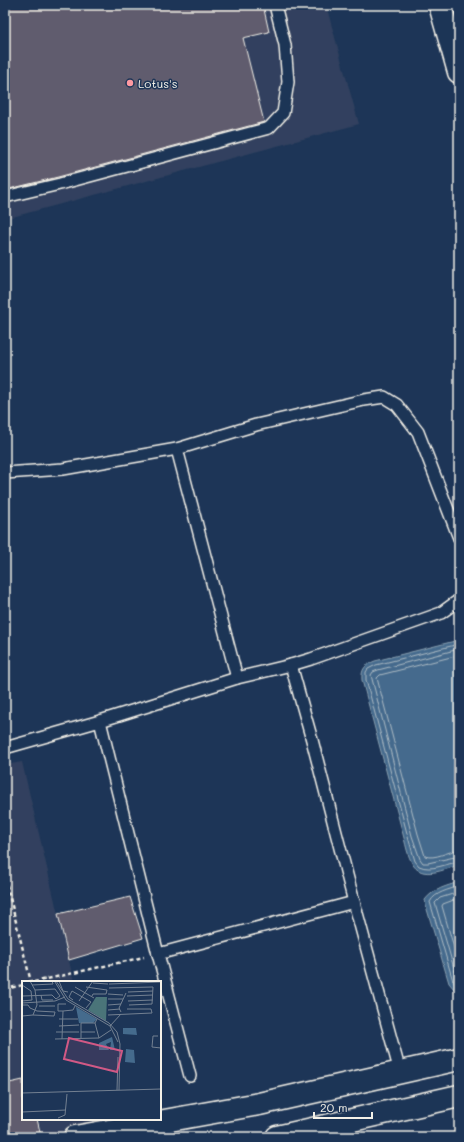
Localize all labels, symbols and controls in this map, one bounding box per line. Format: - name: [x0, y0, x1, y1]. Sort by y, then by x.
- place label: Lotus's: [138, 75, 178, 91]
- marker: Lotus's: [125, 78, 135, 88]
- inset map: [22, 981, 161, 1120]
- scale bar: [314, 1094, 372, 1120]
- text: 20 m: [320, 1099, 348, 1115]

